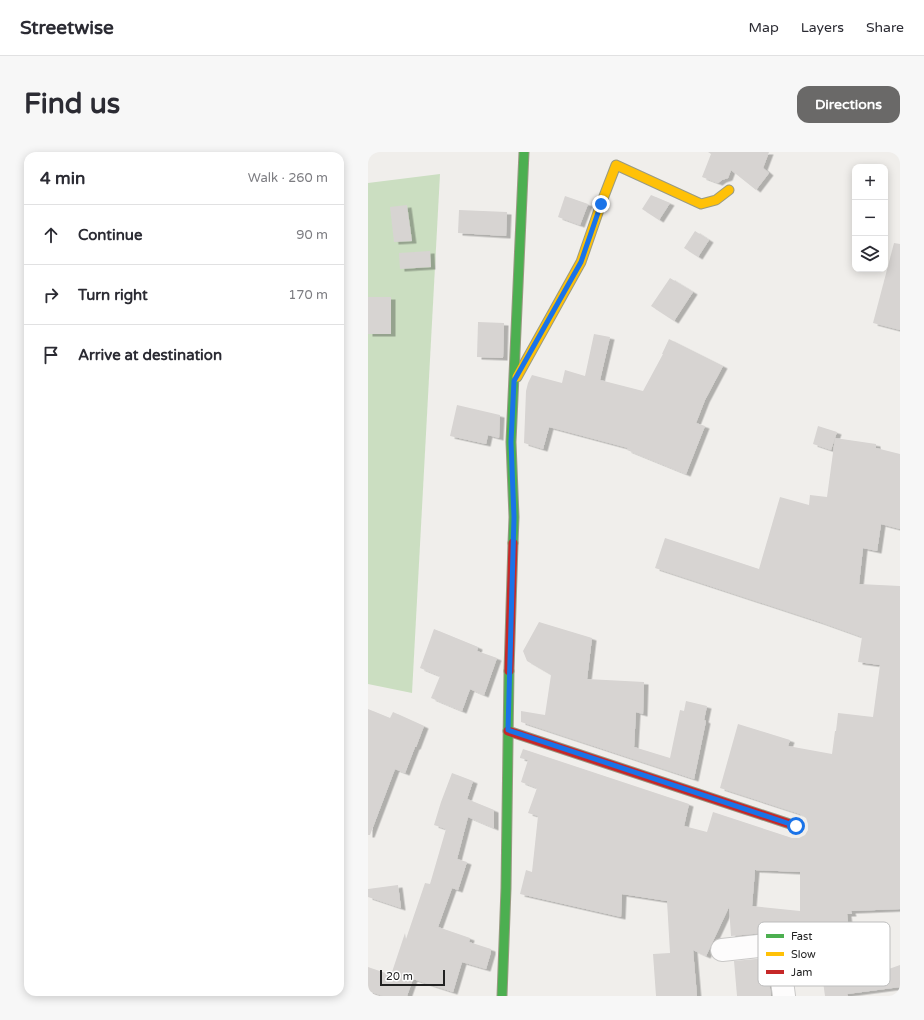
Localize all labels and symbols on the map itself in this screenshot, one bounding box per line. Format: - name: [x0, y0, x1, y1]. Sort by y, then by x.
- route end: [592, 195, 610, 213]
- route start: [787, 817, 805, 835]
- legend: [758, 922, 890, 986]
- text: Fast: [791, 930, 812, 943]
- text: Slow: [791, 948, 816, 961]
- text: Jam: [791, 966, 812, 979]
- scale bar: [380, 968, 445, 987]

